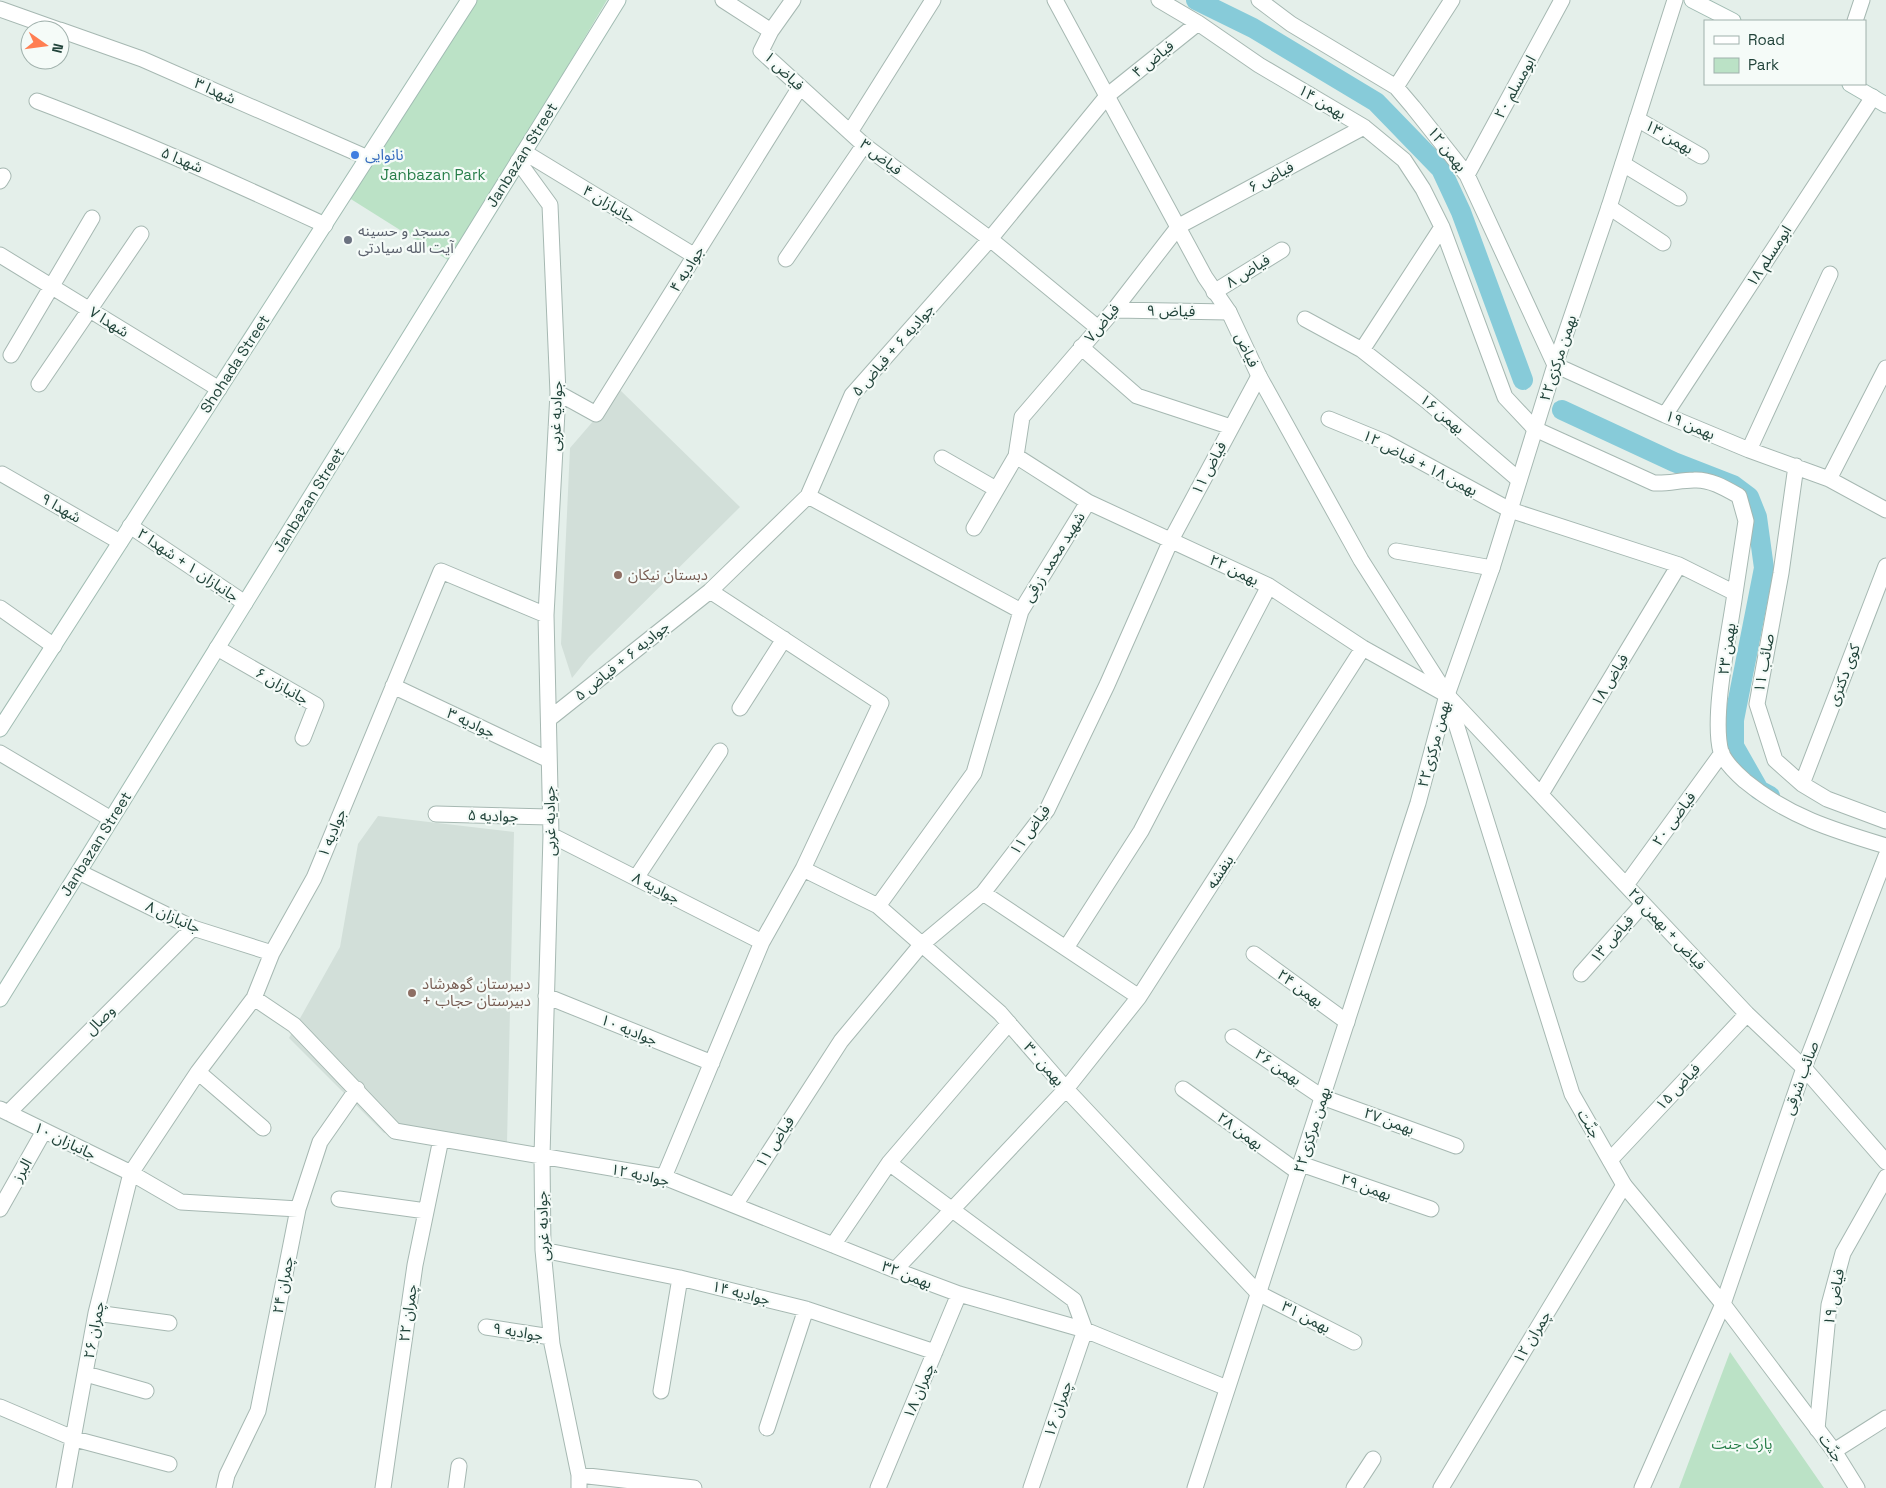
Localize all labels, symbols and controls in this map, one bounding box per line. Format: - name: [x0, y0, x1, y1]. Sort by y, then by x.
- north arrow: [20, 20, 70, 70]
- legend: [1704, 20, 1866, 85]
- text: Road: [1748, 30, 1785, 49]
- street label: فیاض ۴: [1128, 36, 1178, 81]
- text: N: [48, 41, 67, 55]
- street label: فیاض ۱: [760, 47, 809, 95]
- street label: ابومسلم ۲۰: [1489, 52, 1541, 123]
- text: Park: [1748, 55, 1779, 74]
- street label: شهدا ۳: [192, 73, 239, 108]
- street label: بهمن ۱۴: [1295, 80, 1350, 123]
- street label: Janbazan Street: [482, 99, 561, 211]
- street label: بهمن ۱۳: [1642, 115, 1697, 158]
- street label: بهمن ۱۲: [1424, 122, 1471, 175]
- street label: فیاض ۳: [856, 134, 907, 179]
- street label: شهدا ۵: [159, 142, 206, 177]
- place label: نانوایی: [365, 145, 404, 164]
- marker: نانوایی: [349, 149, 361, 161]
- street label: فیاض ۶: [1245, 157, 1297, 196]
- park label: Janbazan Park: [380, 165, 486, 184]
- street label: جانبازان ۴: [579, 180, 639, 227]
- place label: مسجد و حسینه آیت الله سیادتی: [358, 221, 454, 257]
- street label: ابومسلم ۱۸: [1742, 222, 1797, 291]
- marker: مسجد و حسینه آیت الله سیادتی: [342, 234, 354, 246]
- street label: جوادیه ۴: [665, 242, 708, 295]
- street label: فیاض ۸: [1222, 249, 1274, 292]
- street label: جوادیه ۶ + فیاض ۵: [847, 299, 938, 400]
- street label: فیاض۷: [1080, 299, 1123, 346]
- street label: فیاض ۹: [1146, 301, 1196, 320]
- street label: شهدا ۷: [86, 302, 133, 341]
- street label: Shohada Street: [196, 311, 273, 416]
- street label: ۲۲بهمن مرکزی: [1535, 313, 1580, 403]
- street label: فیاض: [1231, 329, 1264, 370]
- street label: جوادیه غربی: [545, 380, 566, 451]
- street label: بهمن ۱۶: [1416, 390, 1468, 438]
- street label: بهمن ۱۹: [1662, 406, 1718, 444]
- street label: بهمن ۱۸ + فیاض ۱۲: [1360, 425, 1481, 500]
- street label: فیاض ۱۱: [1187, 438, 1231, 498]
- street label: Janbazan Street: [269, 444, 348, 556]
- street label: شهدا ۹: [38, 488, 85, 527]
- street label: شهید محمد زرقی: [1018, 508, 1089, 605]
- street label: جانبازان ۱ + شهدا ۲: [134, 524, 243, 606]
- street label: بهمن ۲۲: [1206, 550, 1262, 589]
- place label: دبستان نیکان: [628, 565, 708, 584]
- marker: دبستان نیکان: [612, 569, 624, 581]
- street label: جوادیه ۶ + فیاض ۵: [570, 616, 673, 705]
- street label: بهمن ۲۳: [1713, 622, 1740, 676]
- street label: صائب ۱۱: [1749, 632, 1778, 694]
- street label: کوی دکتری: [1823, 640, 1864, 708]
- street label: فیاض ۱۸: [1587, 650, 1633, 709]
- street label: جانبازان ۶: [252, 663, 312, 708]
- street label: ۲۲بهمن مرکزی: [1413, 698, 1454, 789]
- street label: جوادیه ۳: [444, 703, 498, 742]
- street label: جوادیه غربی: [539, 785, 560, 856]
- street label: Janbazan Street: [56, 788, 135, 900]
- street label: فیاضی ۲۰: [1648, 788, 1700, 849]
- street label: فیاض ۱۱: [1005, 801, 1054, 858]
- street label: جوادیه ۵: [467, 805, 519, 826]
- street label: جوادیه ۱: [313, 806, 350, 860]
- street label: بنفشه: [1202, 851, 1238, 892]
- street label: جوادیه ۸: [629, 868, 683, 908]
- street label: فیاض + بهمن ۲۵: [1624, 884, 1711, 974]
- street label: جانبازان ۸: [143, 896, 204, 937]
- street label: فیاض ۱۳: [1586, 911, 1638, 967]
- street label: بهمن ۲۴: [1274, 965, 1327, 1011]
- place label: دبیرستان گوهرشاد + دبیرستان حجاب: [422, 974, 531, 1010]
- marker: دبیرستان گوهرشاد + دبیرستان حجاب: [406, 987, 418, 999]
- street label: وصال: [81, 1001, 119, 1039]
- street label: جوادیه ۱۰: [598, 1010, 660, 1050]
- street label: بهمن ۳۰: [1020, 1038, 1069, 1090]
- street label: صائب شرقی: [1778, 1038, 1823, 1117]
- street label: بهمن ۲۶: [1251, 1044, 1305, 1089]
- street label: فیاض ۱۵: [1651, 1059, 1704, 1114]
- street label: ۲۲بهمن مرکزی: [1289, 1085, 1334, 1175]
- street label: بهمن ۲۷: [1361, 1103, 1417, 1138]
- street label: جنّت: [1574, 1106, 1605, 1142]
- street label: بهمن ۲۸: [1214, 1108, 1267, 1154]
- street label: فیاض ۱۱: [751, 1112, 798, 1171]
- street label: جانبازان ۱۰: [31, 1117, 100, 1164]
- street label: البرز: [7, 1155, 36, 1186]
- street label: جوادیه ۱۲: [609, 1159, 671, 1190]
- street label: بهمن ۲۹: [1338, 1169, 1394, 1204]
- street label: جوادیه غربی: [532, 1190, 553, 1262]
- street label: چمران ۲۴: [268, 1254, 298, 1315]
- street label: بهمن ۳۲: [879, 1256, 935, 1293]
- street label: فیاض ۱۹: [1819, 1267, 1848, 1327]
- street label: جوادیه ۱۴: [710, 1276, 772, 1309]
- street label: چمران ۲۲: [394, 1283, 422, 1343]
- street label: بهمن ۳۱: [1279, 1296, 1334, 1337]
- street label: چمران ۲۶: [79, 1299, 109, 1360]
- street label: چمران ۱۲: [1509, 1307, 1556, 1367]
- street label: جوادیه ۹: [491, 1318, 545, 1345]
- street label: چمران ۱۸: [898, 1360, 940, 1422]
- street label: چمران ۱۶: [1039, 1378, 1077, 1440]
- street label: جنّت: [1815, 1430, 1848, 1466]
- park label: پارک جنت: [1711, 1434, 1773, 1454]

